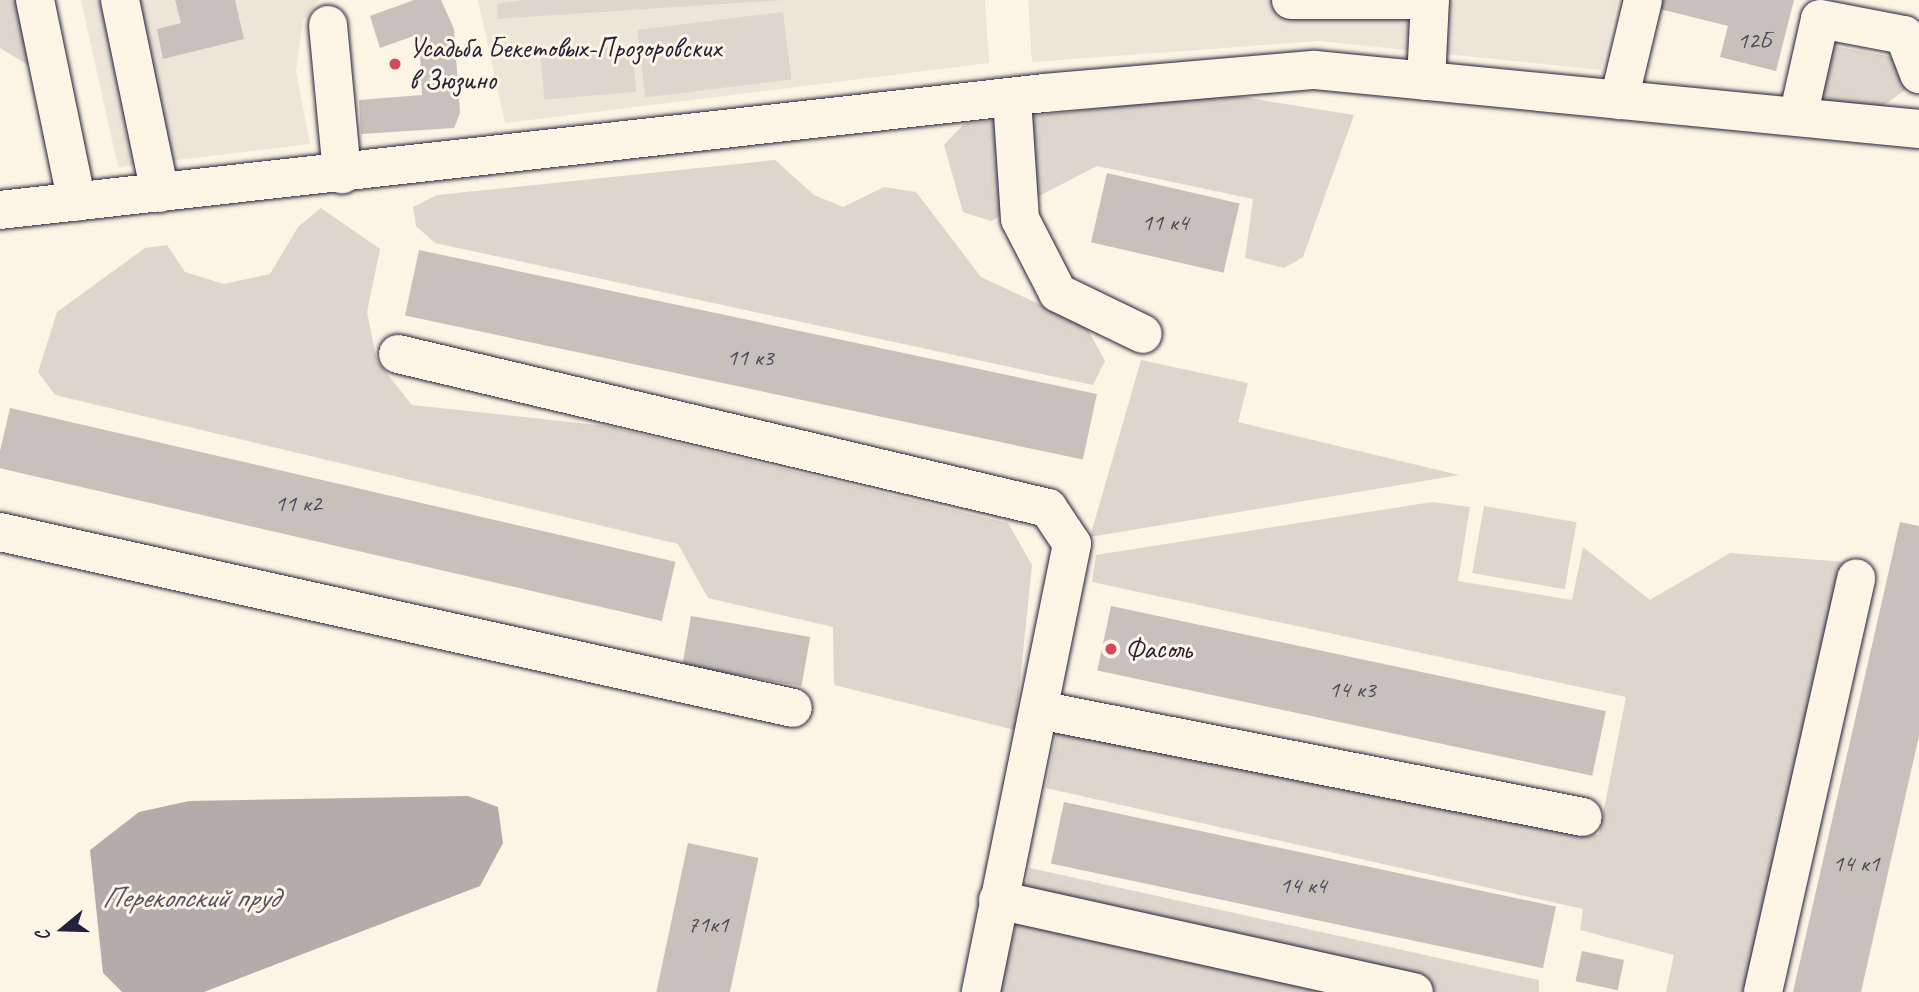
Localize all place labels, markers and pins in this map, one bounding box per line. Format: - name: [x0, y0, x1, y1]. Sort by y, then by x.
- place label: Усадьба Бекетовых-Прозоровских в Зюзино: [409, 31, 724, 97]
- marker: Усадьба Бекетовых-Прозоровских в Зюзино: [387, 56, 403, 72]
- place label: Фасоль: [1125, 632, 1192, 666]
- marker: Фасоль: [1103, 641, 1119, 657]

